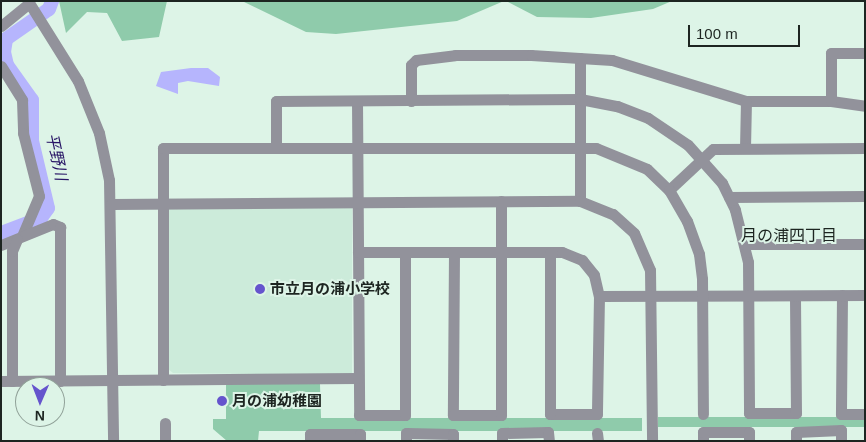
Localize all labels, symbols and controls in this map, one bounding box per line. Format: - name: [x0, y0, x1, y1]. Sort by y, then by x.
- scale bar: [691, 15, 804, 47]
- text: 100 m: [696, 25, 738, 42]
- water label: 平野川: [42, 132, 70, 182]
- district label: 月の浦四丁目: [741, 226, 837, 246]
- place label: 市立月の浦小学校: [270, 280, 390, 298]
- marker: 市立月の浦小学校: [254, 283, 266, 295]
- north arrow: [15, 377, 65, 427]
- place label: 月の浦幼稚園: [232, 392, 322, 410]
- marker: 月の浦幼稚園: [216, 395, 228, 407]
- text: N: [35, 408, 45, 424]

